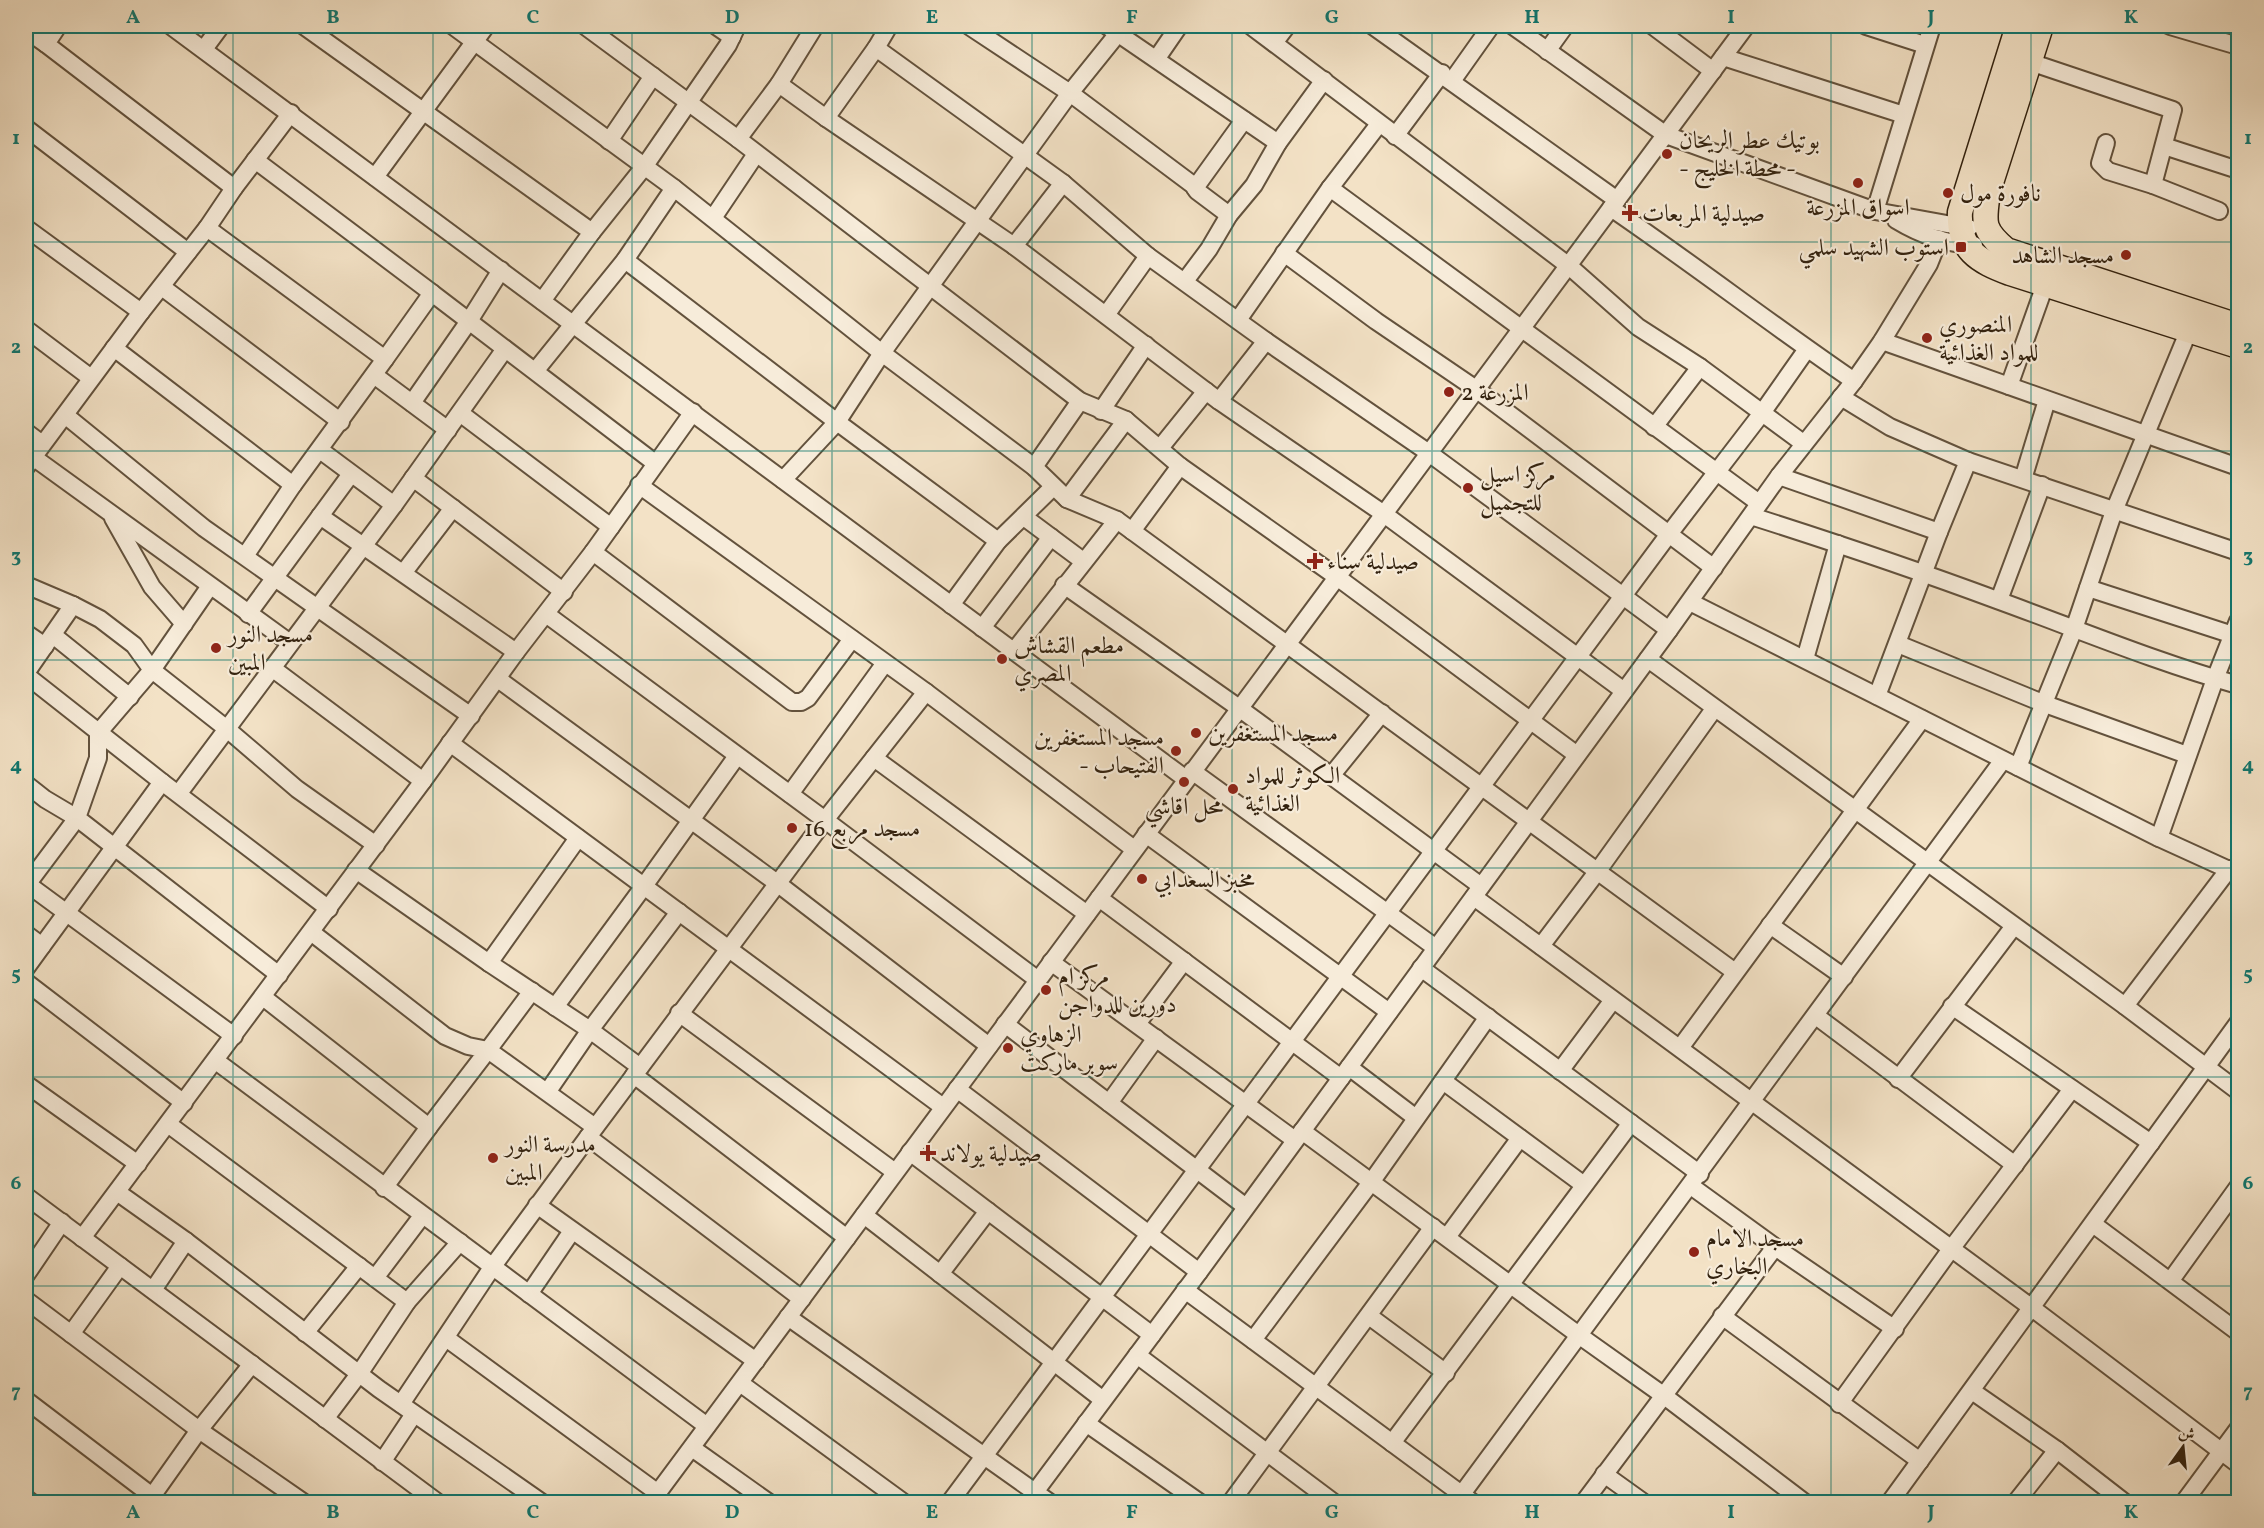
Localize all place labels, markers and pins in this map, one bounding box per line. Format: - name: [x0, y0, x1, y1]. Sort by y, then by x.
- place label: بوتيك عطر الريحان - محطة الخليج -: [1679, 125, 1820, 189]
- marker: بوتيك عطر الريحان - محطة الخليج -: [1660, 147, 1674, 161]
- marker: اسواق المزرعة: [1851, 176, 1865, 190]
- place label: نافورة مول: [1960, 178, 2041, 212]
- marker: نافورة مول: [1941, 186, 1955, 200]
- place label: اسواق المزرعة: [1806, 192, 1910, 226]
- place label: صيدلية المربعات: [1642, 198, 1765, 232]
- marker: صيدلية المربعات: [1623, 206, 1637, 220]
- place label: استوب الشهيد سلمي: [1799, 232, 1949, 270]
- marker: استوب الشهيد سلمي: [1954, 240, 1968, 254]
- place label: مسجد الشاهد: [2011, 240, 2114, 274]
- marker: مسجد الشاهد: [2119, 248, 2133, 262]
- place label: المنصوري للمواد الغذائية: [1939, 309, 2038, 371]
- marker: المنصوري للمواد الغذائية: [1920, 331, 1934, 345]
- place label: المزرعة 2: [1461, 377, 1529, 411]
- marker: المزرعة 2: [1442, 385, 1456, 399]
- place label: مركز اسيل للتجميل: [1480, 459, 1555, 521]
- marker: مركز اسيل للتجميل: [1461, 481, 1475, 495]
- place label: صيدلية سناء: [1327, 546, 1419, 580]
- marker: صيدلية سناء: [1308, 554, 1322, 568]
- place label: مسجد النور المبين: [226, 619, 313, 681]
- place label: مطعم القشاش المصري: [1014, 630, 1124, 692]
- marker: مسجد النور المبين: [209, 641, 223, 655]
- marker: مطعم القشاش المصري: [995, 652, 1009, 666]
- place label: مسجد المستغفرين: [1208, 718, 1338, 752]
- place label: مسجد المستغفرين - الفتيحاب: [1034, 722, 1164, 784]
- marker: مسجد المستغفرين: [1189, 726, 1203, 740]
- marker: مسجد المستغفرين - الفتيحاب: [1169, 744, 1183, 758]
- place label: الكوثر للمواد الغذائية: [1245, 760, 1340, 822]
- marker: محل اقاشي: [1177, 775, 1191, 789]
- marker: الكوثر للمواد الغذائية: [1226, 782, 1240, 796]
- place label: محل اقاشي: [1145, 791, 1224, 828]
- place label: مسجد مربع 16: [804, 813, 920, 850]
- marker: مسجد مربع 16: [785, 821, 799, 835]
- place label: مخبز السعدابي: [1154, 864, 1255, 898]
- marker: مخبز السعدابي: [1135, 872, 1149, 886]
- place label: مركز ام دورين للدواجن: [1058, 961, 1177, 1023]
- marker: مركز ام دورين للدواجن: [1039, 983, 1053, 997]
- place label: الزهاوي سوبر ماركت: [1020, 1019, 1118, 1081]
- marker: الزهاوي سوبر ماركت: [1001, 1041, 1015, 1055]
- place label: مدرسة النور المبين: [503, 1129, 596, 1191]
- place label: صيدلية يولاند: [940, 1138, 1042, 1172]
- marker: صيدلية يولاند: [921, 1146, 935, 1160]
- marker: مدرسة النور المبين: [486, 1151, 500, 1165]
- place label: مسجد الامام البخاري: [1706, 1223, 1804, 1285]
- marker: مسجد الامام البخاري: [1687, 1245, 1701, 1259]

